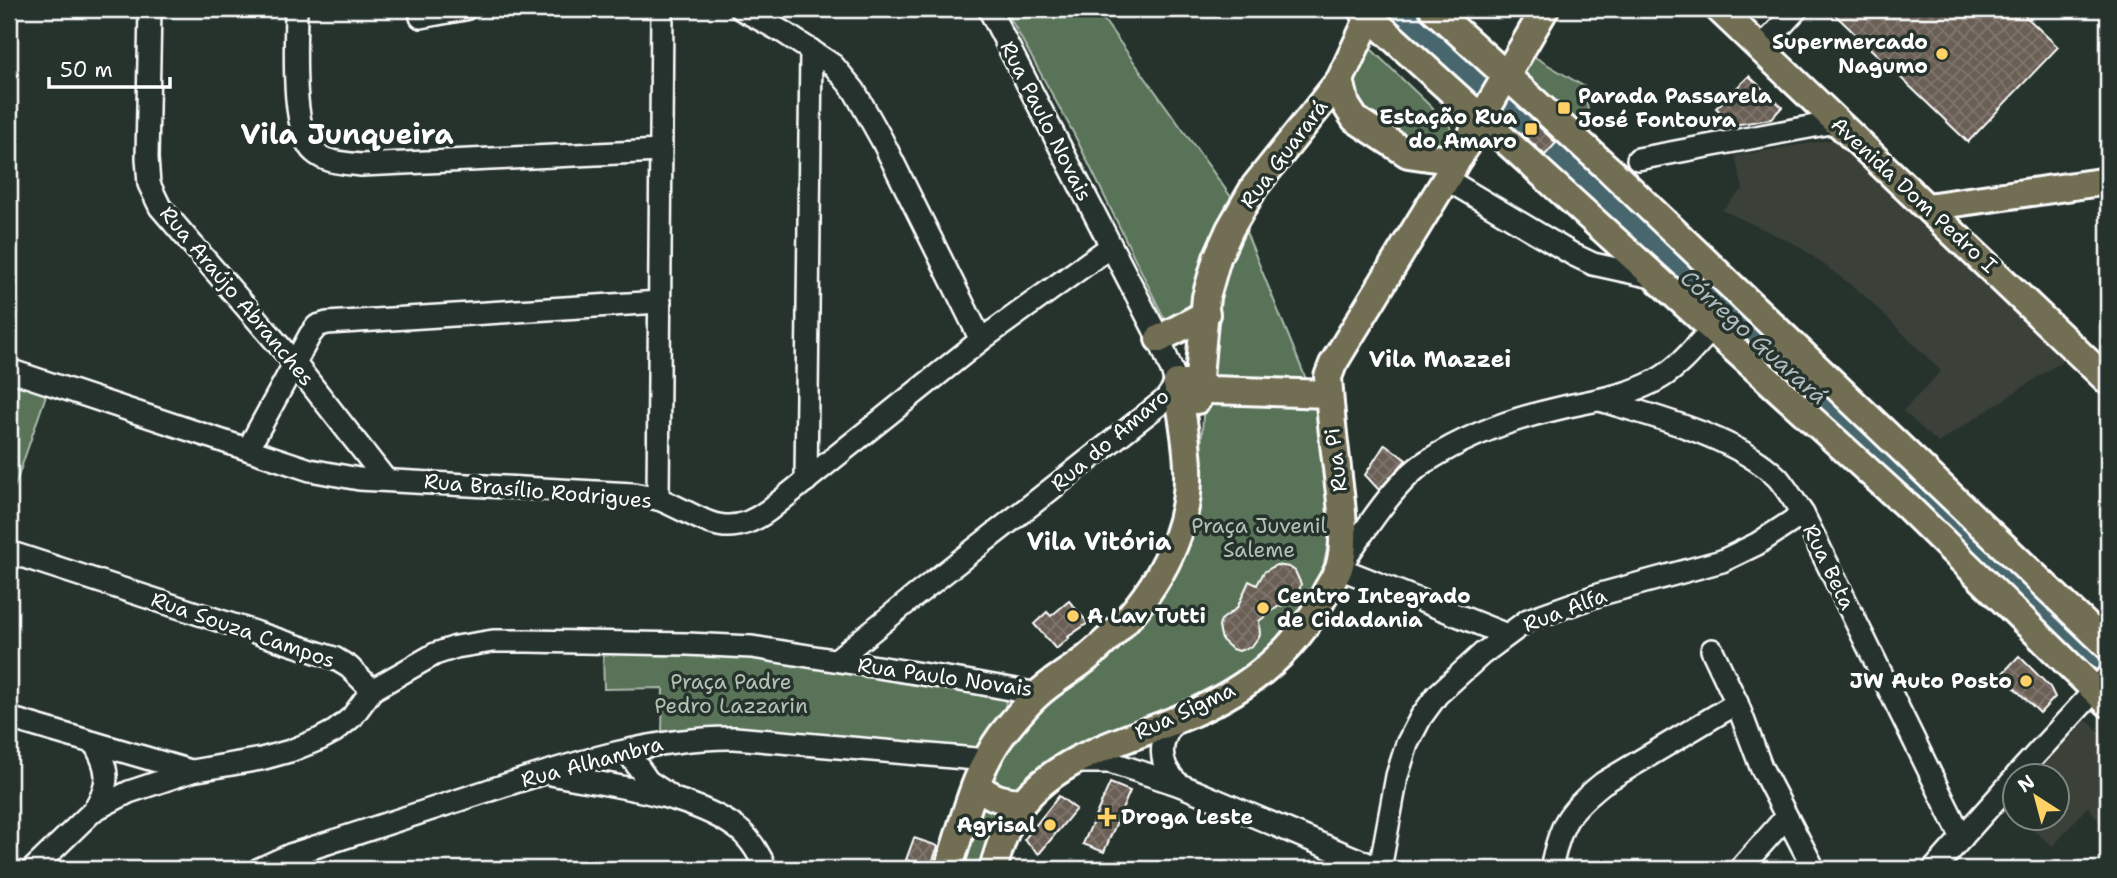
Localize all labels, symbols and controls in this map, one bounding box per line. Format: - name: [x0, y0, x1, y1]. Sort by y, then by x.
- place label: Supermercado Nagumo: [1772, 28, 1928, 80]
- street label: Rua Paulo Novais: [994, 36, 1098, 206]
- scale bar: [49, 46, 170, 90]
- marker: Supermercado Nagumo: [1934, 46, 1950, 62]
- text: 50 m: [60, 56, 113, 84]
- place label: Parada Passarela José Fontoura: [1578, 82, 1773, 134]
- street label: Rua Guarará: [1234, 94, 1334, 214]
- marker: Parada Passarela José Fontoura: [1556, 100, 1572, 116]
- place label: Estação Rua do Amaro: [1379, 103, 1518, 155]
- street label: Avenida Dom Pedro I: [1825, 111, 2003, 279]
- district label: Vila Junqueira: [240, 115, 454, 153]
- marker: Estação Rua do Amaro: [1523, 121, 1539, 137]
- street label: Rua Araújo Abranches: [153, 200, 321, 392]
- water label: Córrego Guarará: [1674, 263, 1834, 411]
- district label: Vila Mazzei: [1369, 344, 1511, 374]
- street label: Rua do Amaro: [1045, 382, 1175, 498]
- street label: Rua Pi: [1318, 426, 1354, 494]
- street label: Rua Brasílio Rodrigues: [423, 467, 653, 515]
- park label: Praça Juvenil Saleme: [1191, 512, 1328, 564]
- street label: Rua Beta: [1796, 520, 1862, 614]
- district label: Vila Vitória: [1027, 526, 1172, 558]
- street label: Rua Alfa: [1519, 581, 1611, 639]
- place label: Centro Integrado de Cidadania: [1277, 582, 1471, 634]
- street label: Rua Souza Campos: [147, 585, 339, 675]
- marker: Centro Integrado de Cidadania: [1255, 600, 1271, 616]
- place label: A Lav Tutti: [1087, 602, 1206, 630]
- marker: A Lav Tutti: [1065, 608, 1081, 624]
- street label: Rua Paulo Novais: [856, 651, 1034, 703]
- place label: JW Auto Posto: [1850, 667, 2012, 695]
- park label: Praça Padre Pedro Lazzarin: [654, 668, 808, 720]
- marker: JW Auto Posto: [2018, 673, 2034, 689]
- street label: Rua Sigma: [1130, 676, 1240, 746]
- street label: Rua Alhambra: [518, 730, 666, 794]
- north arrow: [2002, 762, 2072, 832]
- text: N: [2013, 769, 2040, 798]
- place label: Droga Leste: [1121, 803, 1253, 831]
- marker: Droga Leste: [1099, 809, 1115, 825]
- place label: Agrisal: [957, 811, 1036, 839]
- marker: Agrisal: [1042, 817, 1058, 833]

